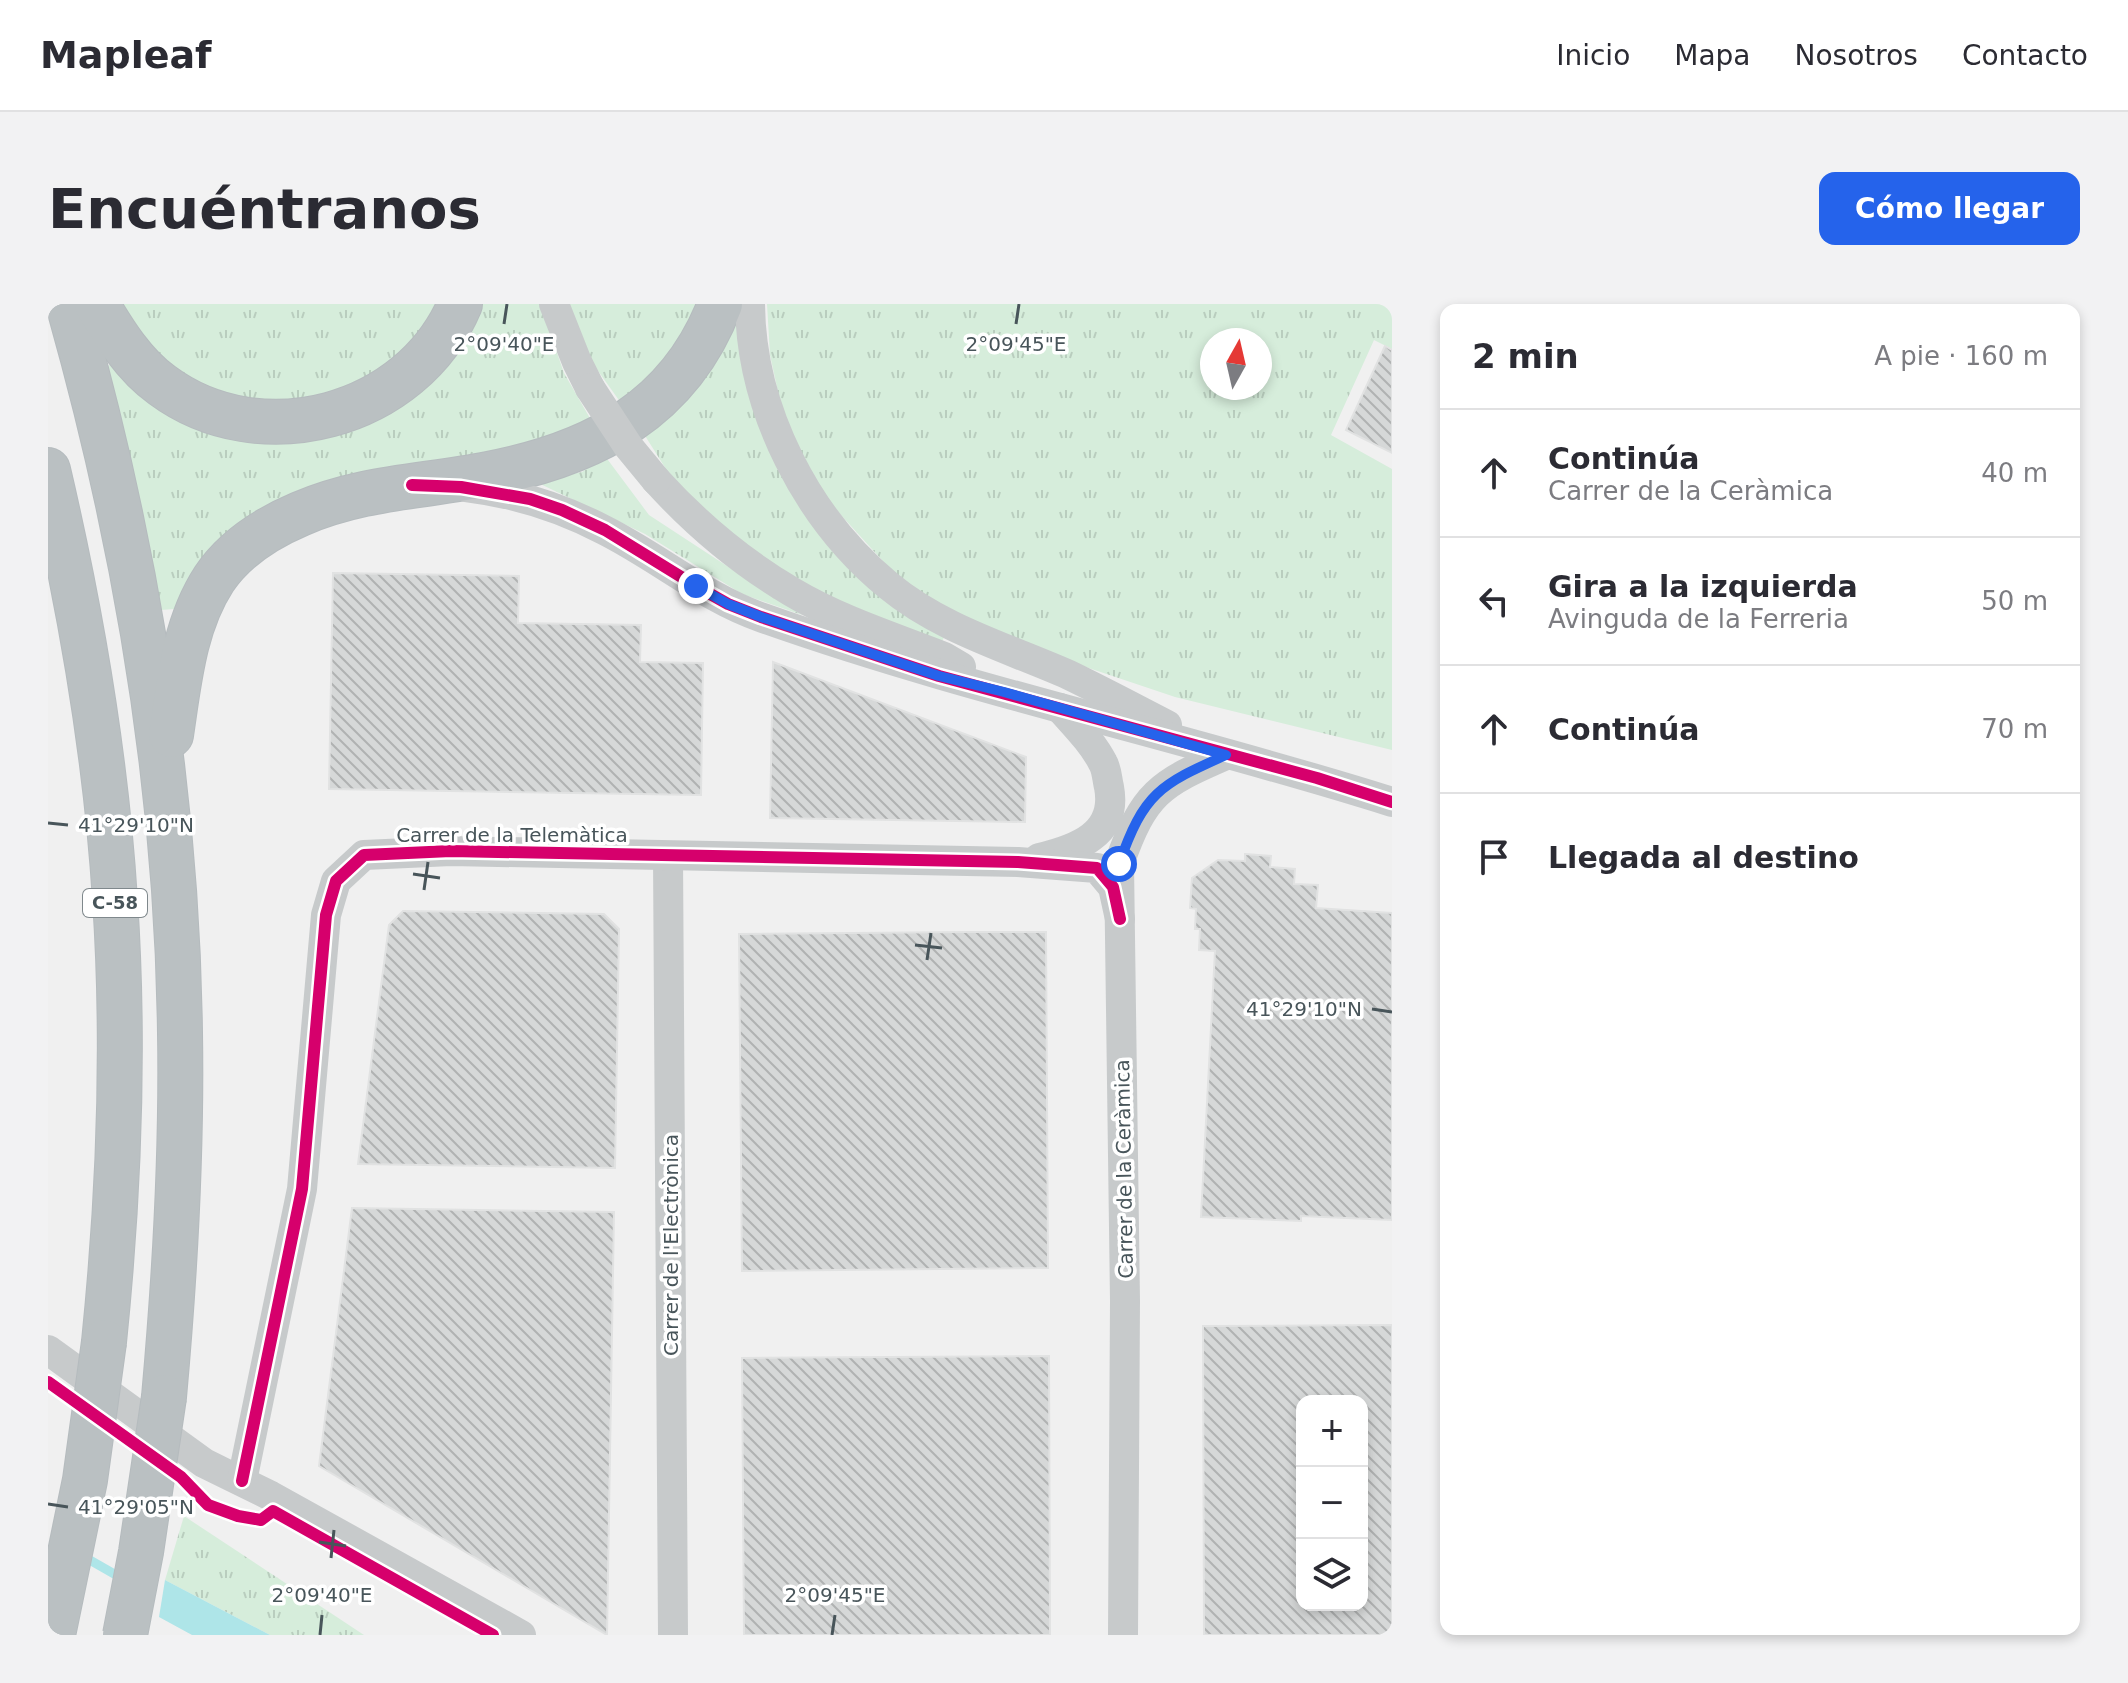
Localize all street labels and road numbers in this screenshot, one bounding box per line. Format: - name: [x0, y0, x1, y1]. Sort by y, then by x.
- street label: Carrer de la Telemàtica: [396, 823, 628, 847]
- road number: C-58: [83, 889, 147, 917]
- street label: Carrer de la Ceràmica: [1110, 1059, 1138, 1279]
- street label: Carrer de l'Electrònica: [659, 1134, 683, 1356]

